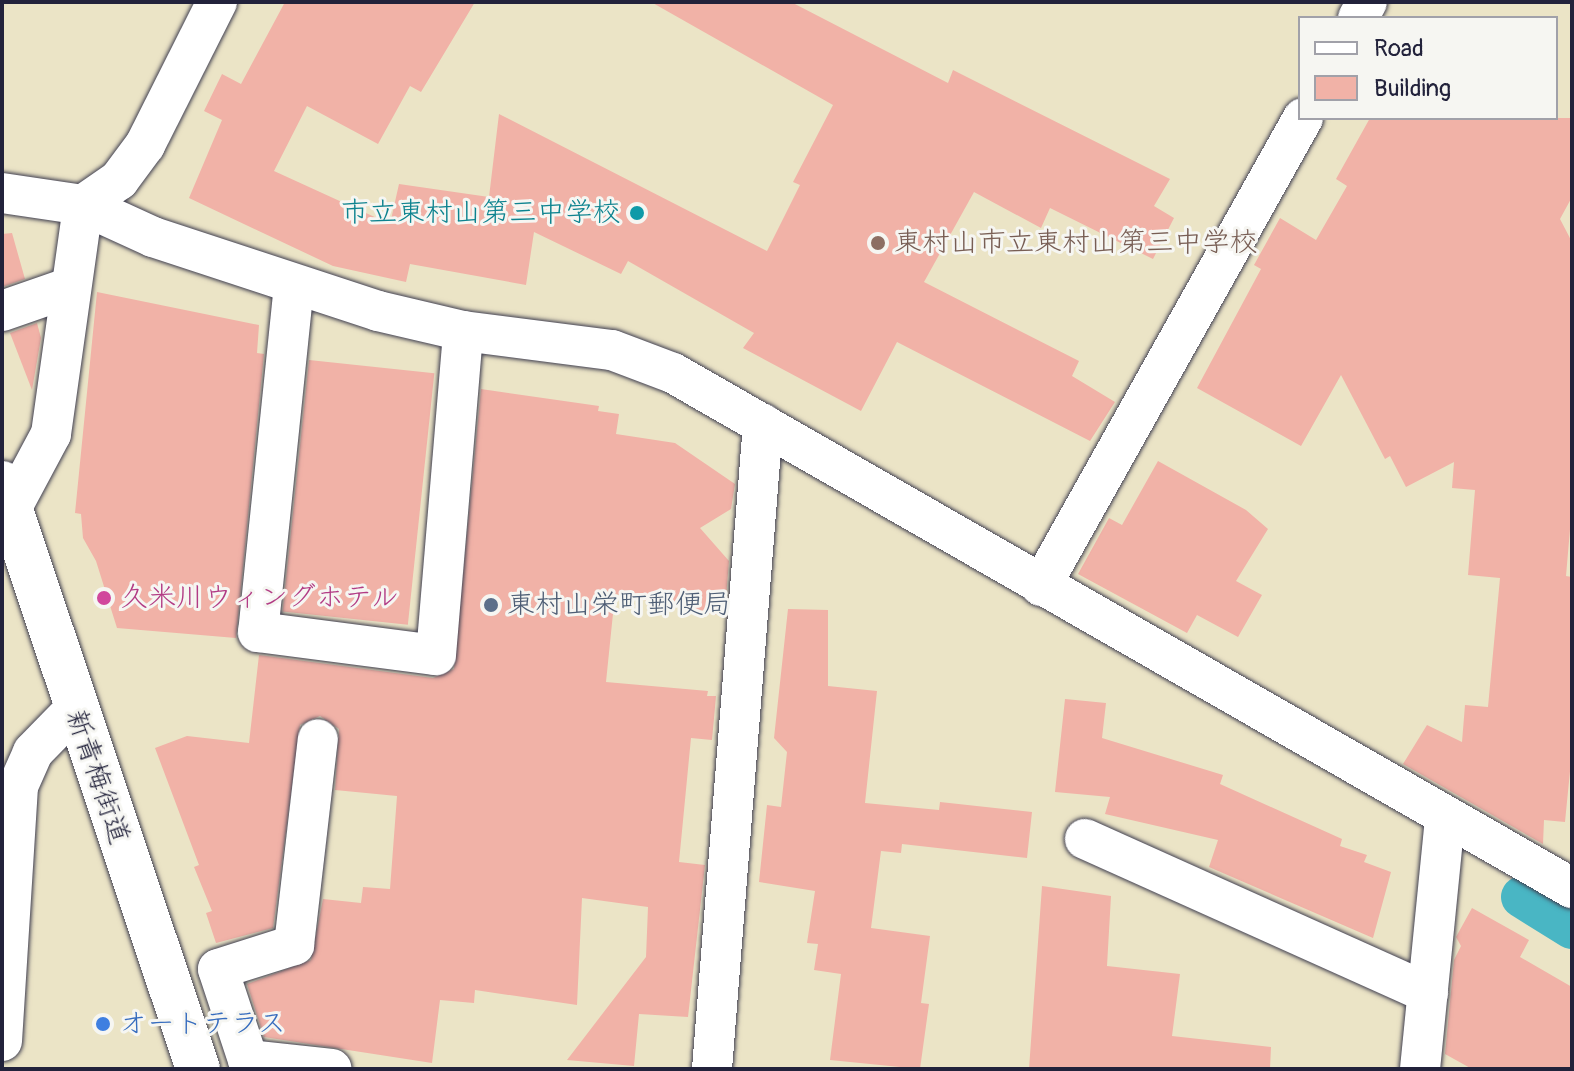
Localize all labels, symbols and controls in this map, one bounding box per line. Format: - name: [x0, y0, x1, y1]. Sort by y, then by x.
- legend: [1298, 16, 1558, 120]
- text: Road: [1374, 34, 1424, 63]
- text: Building: [1374, 74, 1451, 103]
- place label: 市立東村山第三中学校: [341, 196, 621, 230]
- marker: 市立東村山第三中学校: [628, 204, 646, 222]
- place label: 東村山市立東村山第三中学校: [894, 226, 1258, 260]
- marker: 東村山市立東村山第三中学校: [869, 234, 887, 252]
- place label: 久米川ウィングホテル: [120, 581, 400, 615]
- place label: 東村山栄町郵便局: [507, 588, 731, 622]
- marker: 久米川ウィングホテル: [95, 589, 113, 607]
- marker: 東村山栄町郵便局: [482, 596, 500, 614]
- street label: 新青梅街道: [58, 705, 136, 849]
- place label: オートテラス: [119, 1007, 287, 1041]
- marker: オートテラス: [94, 1015, 112, 1033]

